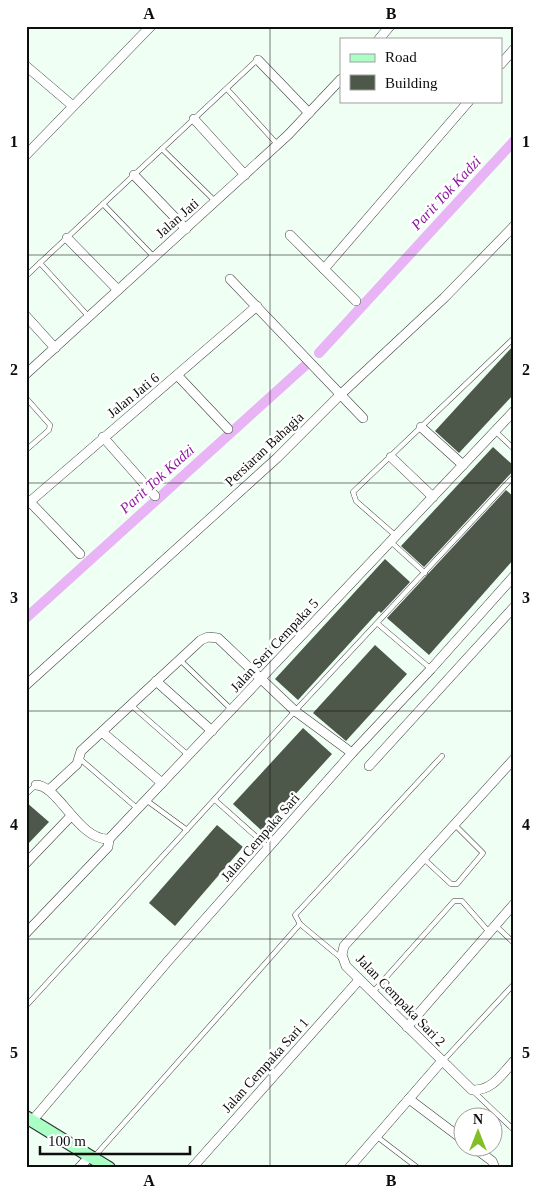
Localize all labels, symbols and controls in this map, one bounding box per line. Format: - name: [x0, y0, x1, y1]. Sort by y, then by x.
- text: A: [143, 5, 155, 22]
- text: B: [386, 5, 397, 22]
- legend: [340, 38, 502, 102]
- text: Road: [385, 49, 417, 65]
- text: Building: [385, 75, 438, 91]
- text: 1: [10, 133, 18, 150]
- text: 1: [522, 133, 530, 150]
- water label: Parit Tok Kadzi: [407, 153, 484, 234]
- street label: Jalan Jati: [153, 196, 202, 241]
- text: 2: [10, 361, 18, 378]
- text: 2: [522, 361, 530, 378]
- street label: Jalan Jati 6: [104, 370, 162, 421]
- street label: Persiaran Bahagia: [222, 409, 307, 489]
- water label: Parit Tok Kadzi: [116, 441, 197, 517]
- text: 3: [10, 589, 18, 606]
- text: 3: [522, 589, 530, 606]
- street label: Jalan Seri Cempaka 5: [227, 596, 321, 695]
- street label: Jalan Cempaka Sari: [218, 790, 303, 884]
- text: 4: [10, 816, 18, 833]
- text: 4: [522, 816, 530, 833]
- street label: Jalan Cempaka Sari 2: [353, 951, 448, 1049]
- street label: Jalan Cempaka Sari 1: [219, 1015, 312, 1116]
- text: 5: [10, 1044, 18, 1061]
- text: 5: [522, 1044, 530, 1061]
- north arrow: [452, 1106, 502, 1156]
- text: N: [473, 1112, 483, 1127]
- scale bar: [40, 1124, 190, 1156]
- text: 100 m: [48, 1133, 86, 1149]
- text: A: [143, 1172, 155, 1189]
- text: B: [386, 1172, 397, 1189]

